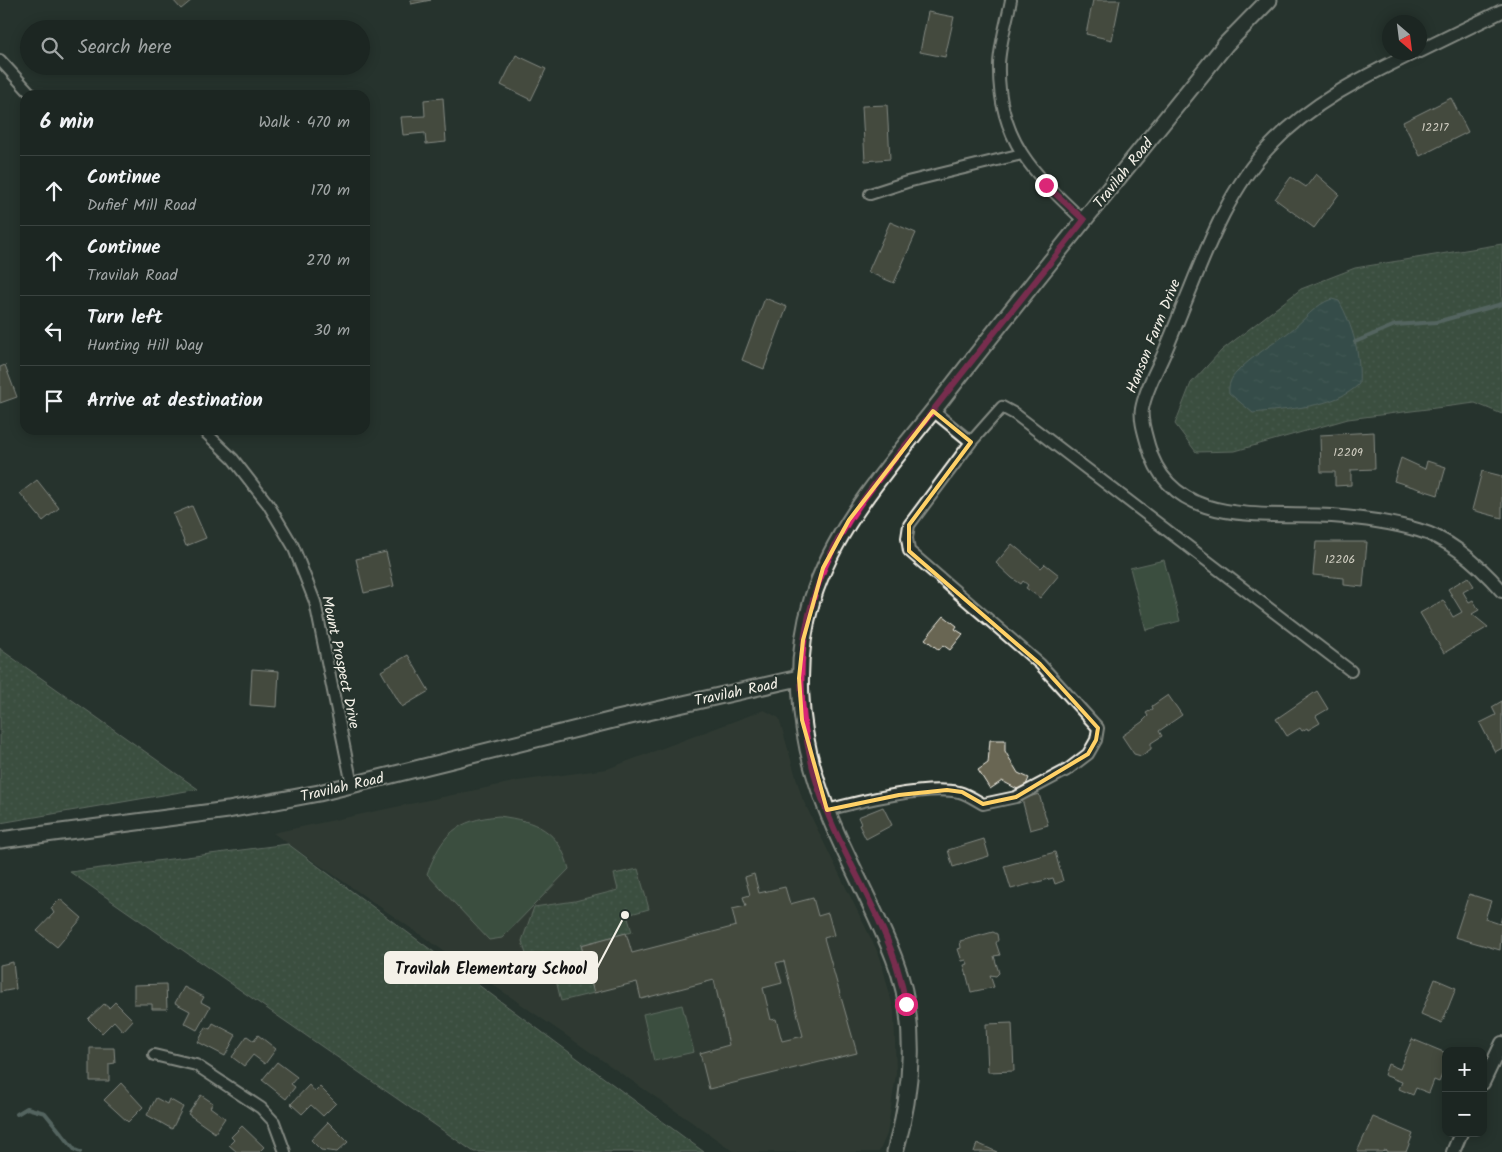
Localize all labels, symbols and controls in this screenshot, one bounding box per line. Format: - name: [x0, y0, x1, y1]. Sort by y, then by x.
- north arrow: [1382, 15, 1427, 60]
- search box: [20, 20, 370, 75]
- text: Search here: [78, 33, 172, 63]
- icon: search: [38, 34, 66, 62]
- text: 6 min: [40, 106, 94, 139]
- text: Walk · 470 m: [259, 110, 350, 135]
- house number: 12217: [1421, 118, 1449, 137]
- street label: Travilah Road: [1088, 133, 1160, 214]
- text: Continue: [87, 163, 160, 193]
- route end: [1035, 174, 1058, 197]
- icon: ahead: [40, 177, 68, 205]
- text: 170 m: [310, 178, 350, 203]
- text: Dufief Mill Road: [87, 193, 196, 218]
- text: Continue: [87, 233, 160, 263]
- icon: ahead: [40, 247, 68, 275]
- text: 270 m: [306, 248, 350, 273]
- text: Travilah Road: [87, 263, 177, 288]
- street label: Hanson Farm Drive: [1120, 275, 1188, 397]
- text: Turn left: [87, 303, 162, 333]
- icon: left: [40, 317, 68, 345]
- text: 30 m: [314, 318, 350, 343]
- text: Hunting Hill Way: [87, 333, 203, 358]
- text: Arrive at destination: [87, 386, 263, 416]
- icon: arrive: [40, 387, 68, 415]
- house number: 12209: [1333, 443, 1363, 462]
- house number: 12206: [1325, 550, 1355, 569]
- street label: Mount Prospect Drive: [314, 593, 366, 731]
- street label: Travilah Road: [692, 672, 781, 714]
- street label: Travilah Road: [298, 767, 387, 809]
- callout: Travilah Elementary School: [385, 952, 597, 983]
- text: Travilah Elementary School: [395, 957, 588, 982]
- route start: [895, 993, 918, 1016]
- map controls: [1442, 1047, 1487, 1137]
- button: +: [1442, 1047, 1487, 1092]
- button: −: [1442, 1092, 1487, 1137]

